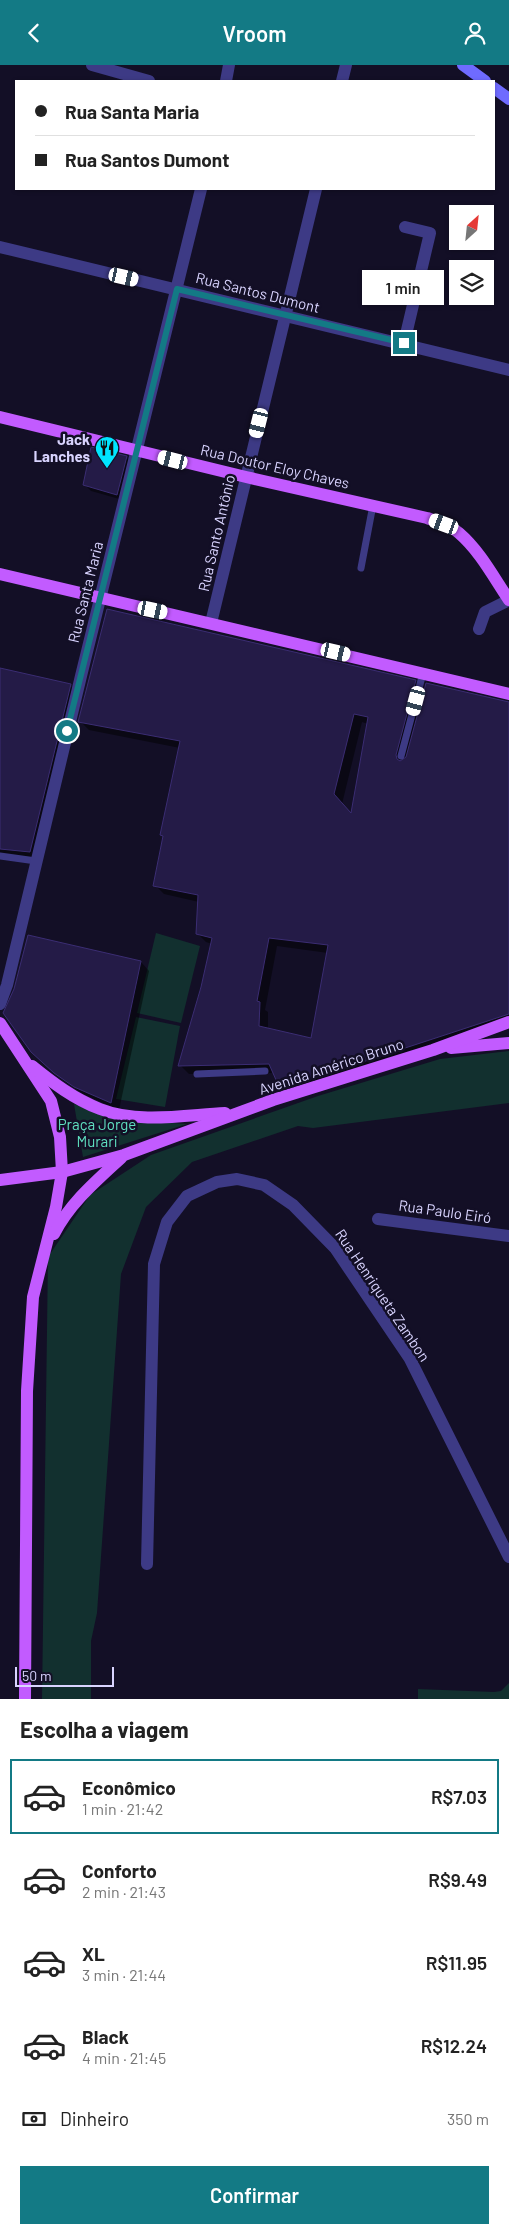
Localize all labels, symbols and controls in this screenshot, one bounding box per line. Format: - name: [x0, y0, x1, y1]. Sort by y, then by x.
- icon: back: [20, 19, 48, 47]
- icon: person: [461, 19, 489, 47]
- text: Vroom: [223, 20, 286, 46]
- text: Rua Santa Maria: [65, 100, 199, 123]
- text: Rua Santos Dumont: [65, 148, 229, 171]
- north arrow: [449, 205, 494, 250]
- map controls: [449, 205, 494, 305]
- button: layers: [449, 260, 494, 305]
- car: [107, 266, 140, 288]
- street label: Rua Santos Dumont: [194, 268, 322, 316]
- callout: 1 min: [363, 271, 445, 305]
- text: 1 min: [386, 278, 420, 297]
- route end: [393, 332, 415, 354]
- car: [248, 407, 269, 439]
- place label: Jack Lanches: [34, 430, 90, 465]
- restaurant icon: Jack Lanches: [94, 435, 120, 469]
- street label: Rua Doutor Eloy Chaves: [199, 440, 351, 492]
- car: [156, 449, 189, 471]
- street label: Rua Santo Antônio: [194, 473, 238, 593]
- car: [427, 512, 460, 536]
- street label: Rua Santa Maria: [64, 539, 106, 645]
- car: [136, 600, 169, 620]
- car: [319, 641, 352, 663]
- car: [404, 685, 427, 717]
- route start: [56, 720, 78, 742]
- street label: Avenida Américo Bruno: [256, 1034, 406, 1098]
- park label: Praça Jorge Murari: [58, 1115, 136, 1150]
- street label: Rua Paulo Eiró: [398, 1196, 492, 1226]
- street label: Rua Henriqueta Zambon: [332, 1225, 434, 1365]
- scale bar: [15, 1664, 114, 1687]
- text: 50 m: [22, 1667, 51, 1684]
- text: Escolha a viagem: [20, 1716, 189, 1742]
- icon: car: [22, 1774, 67, 1819]
- text: Econômico: [82, 1776, 176, 1799]
- text: R$7.03: [431, 1785, 487, 1808]
- text: 1 min · 21:42: [82, 1799, 163, 1818]
- icon: car: [22, 1857, 67, 1902]
- text: Conforto: [82, 1859, 157, 1882]
- text: R$9.49: [428, 1868, 487, 1891]
- text: 2 min · 21:43: [82, 1882, 166, 1901]
- icon: car: [22, 1940, 67, 1985]
- text: XL: [82, 1942, 105, 1965]
- text: R$11.95: [426, 1951, 487, 1974]
- text: 3 min · 21:44: [82, 1965, 166, 1984]
- icon: car: [22, 2023, 67, 2068]
- text: Black: [82, 2025, 129, 2048]
- text: R$12.24: [421, 2034, 487, 2057]
- text: 4 min · 21:45: [82, 2048, 166, 2067]
- icon: cash: [20, 2105, 48, 2133]
- text: Dinheiro: [60, 2107, 129, 2130]
- text: 350 m: [447, 2109, 489, 2128]
- button: Confirmar: [20, 2166, 489, 2224]

